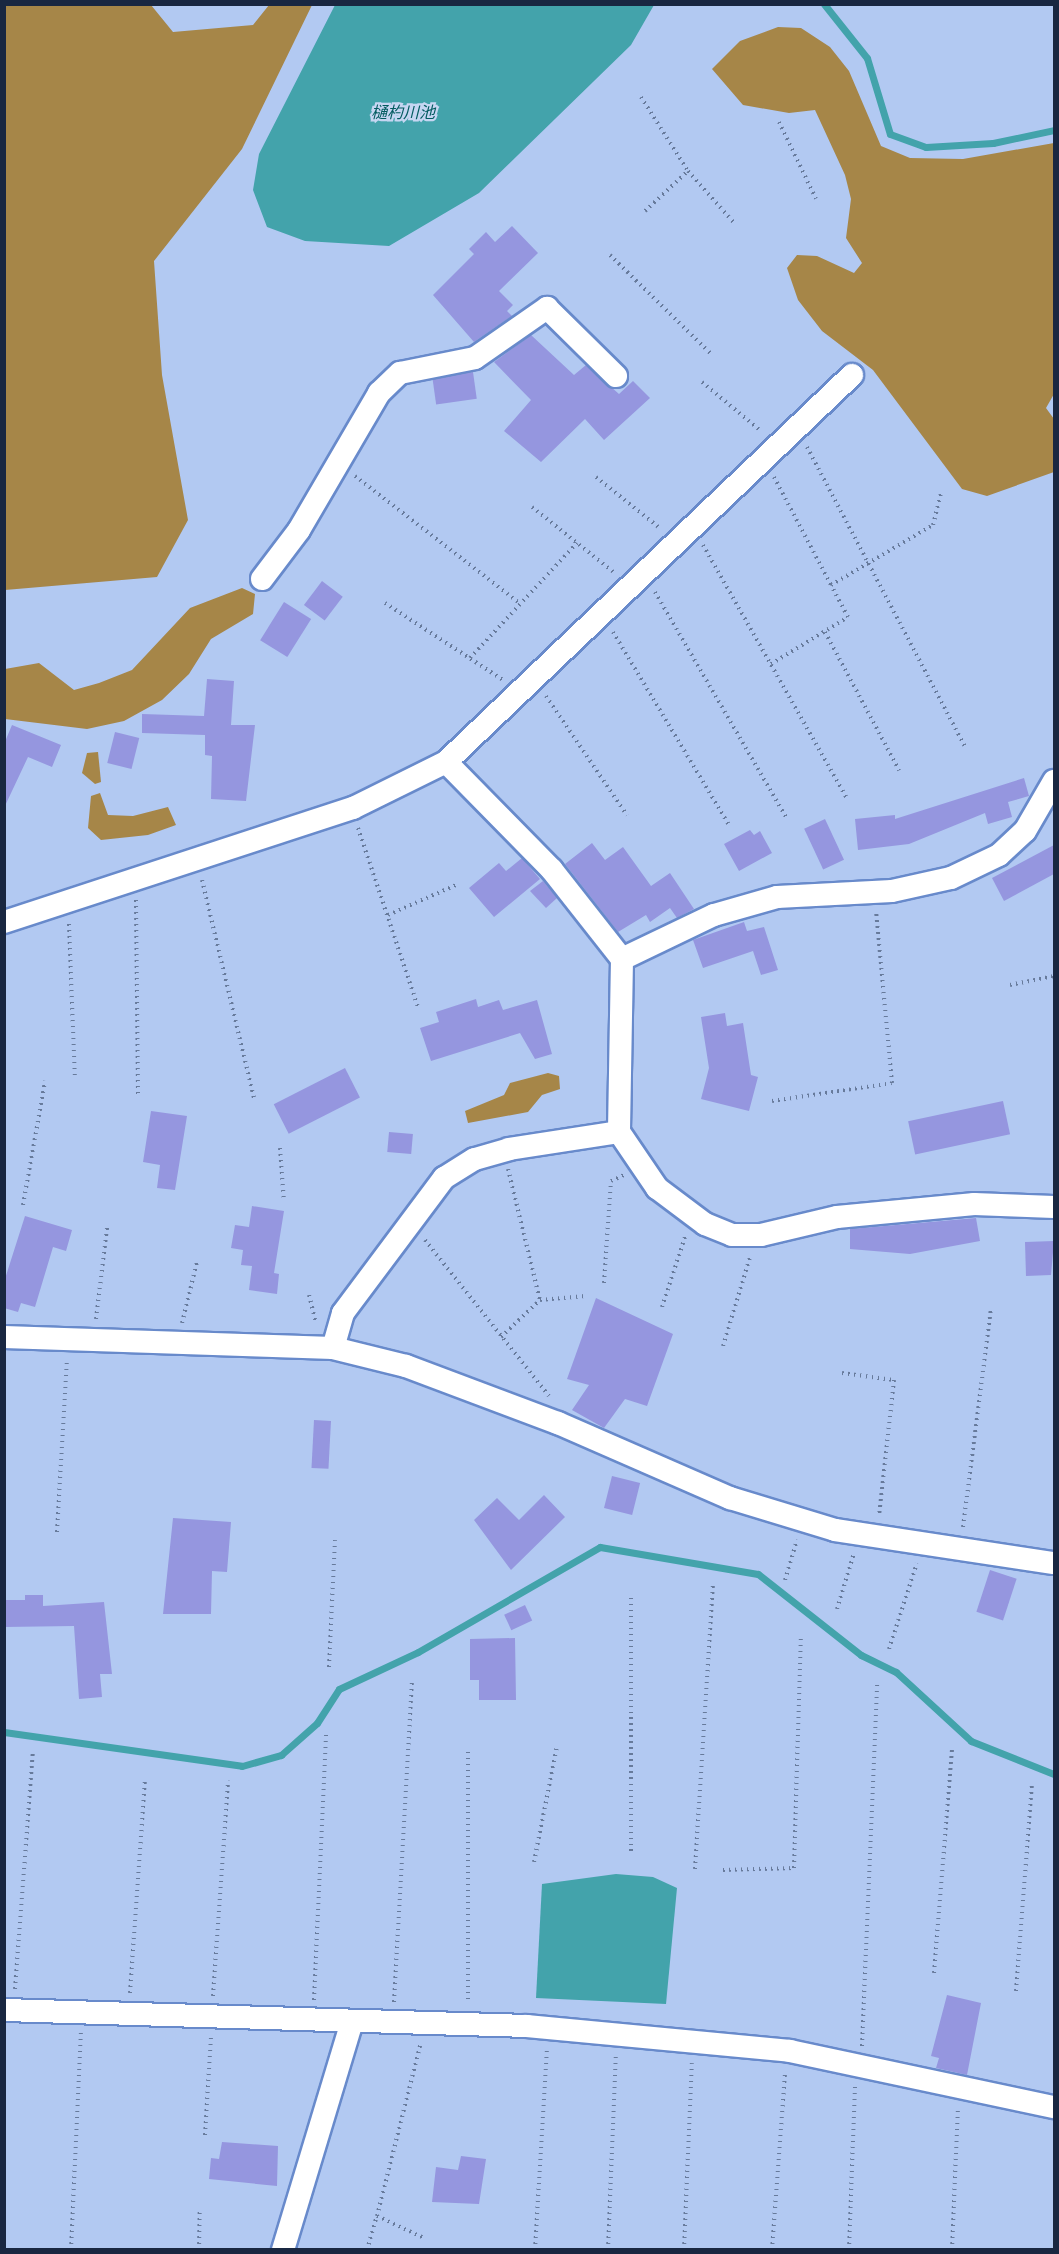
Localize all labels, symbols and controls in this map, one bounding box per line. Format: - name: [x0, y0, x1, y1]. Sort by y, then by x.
- water label: 樋杓川池: [371, 103, 435, 123]

